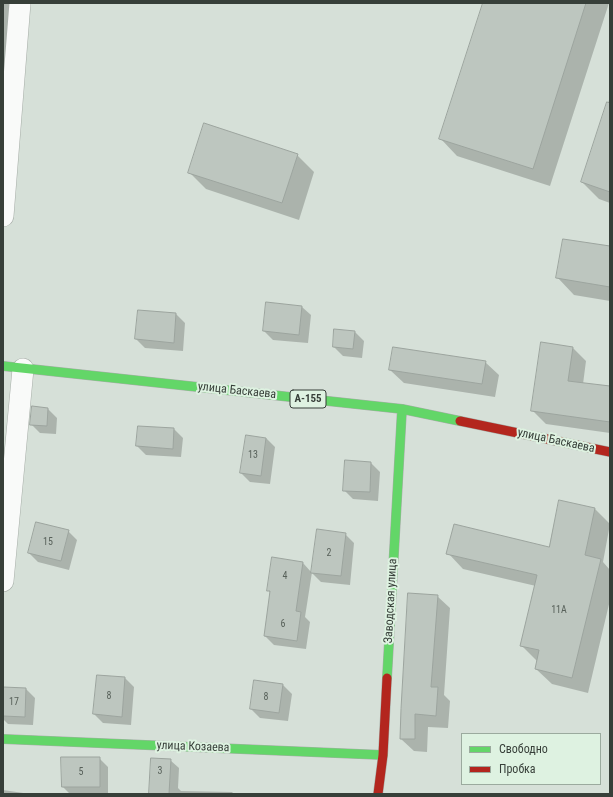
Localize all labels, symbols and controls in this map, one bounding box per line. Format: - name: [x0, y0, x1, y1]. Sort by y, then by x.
- street label: улица Баскаева: [197, 380, 277, 402]
- road number: А-155: [290, 390, 326, 408]
- street label: улица Баскаева: [516, 426, 596, 456]
- house number: 13: [248, 449, 258, 461]
- house number: 15: [43, 536, 53, 548]
- house number: 2: [327, 547, 331, 559]
- street label: Заводская улица: [382, 558, 400, 644]
- house number: 4: [283, 570, 287, 582]
- house number: 11А: [551, 604, 567, 616]
- house number: 6: [281, 618, 285, 630]
- house number: 8: [107, 690, 111, 702]
- house number: 8: [264, 691, 268, 703]
- house number: 17: [9, 696, 19, 708]
- legend: [461, 733, 601, 785]
- street label: улица Козаева: [156, 739, 230, 755]
- text: Свободно: [499, 742, 548, 756]
- text: Пробка: [499, 762, 536, 776]
- house number: 3: [158, 765, 162, 777]
- house number: 5: [79, 766, 83, 778]

